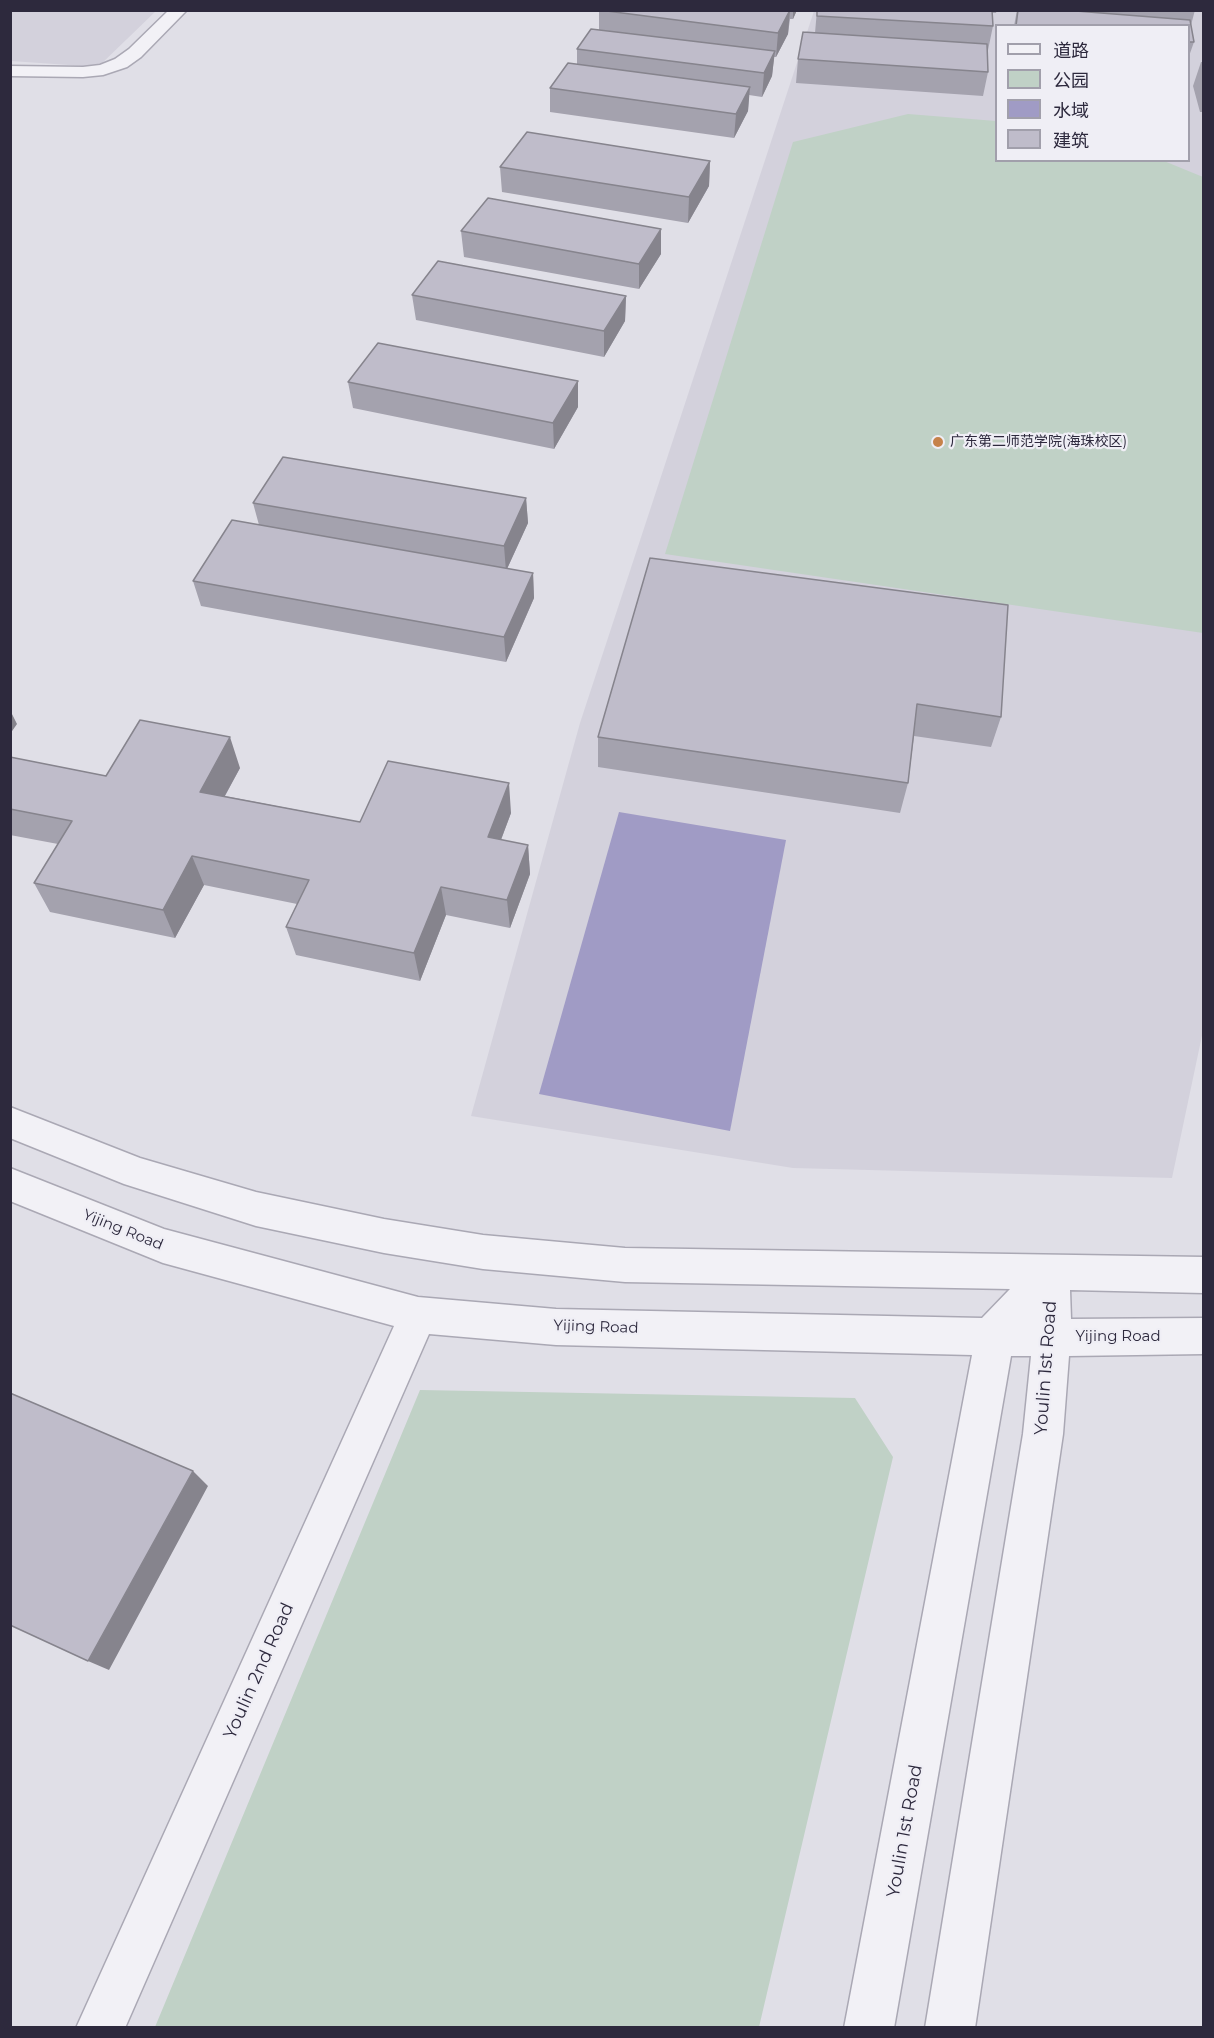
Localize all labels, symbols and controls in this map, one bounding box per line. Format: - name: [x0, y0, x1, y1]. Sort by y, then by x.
- legend: [995, 24, 1190, 162]
- text: 道路: [1053, 40, 1089, 62]
- text: 公园: [1053, 70, 1089, 92]
- text: 水域: [1053, 100, 1089, 122]
- text: 建筑: [1053, 130, 1089, 152]
- place label: 广东第二师范学院(海珠校区): [950, 434, 1127, 450]
- marker: 广东第二师范学院(海珠校区): [931, 435, 945, 449]
- street label: Yijing Road: [80, 1206, 166, 1254]
- street label: Youlin 1st Road: [1031, 1300, 1061, 1436]
- street label: Yijing Road: [553, 1317, 639, 1337]
- street label: Yijing Road: [1075, 1328, 1161, 1346]
- street label: Youlin 2nd Road: [219, 1600, 299, 1742]
- street label: Youlin 1st Road: [883, 1763, 927, 1899]

